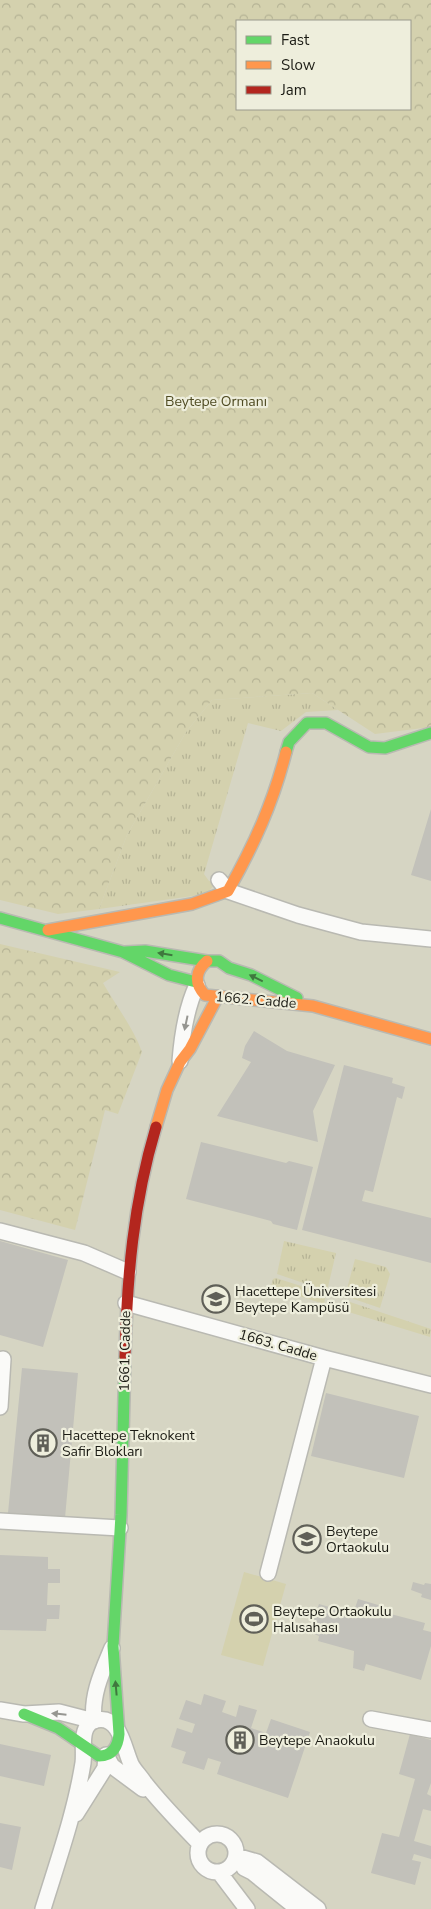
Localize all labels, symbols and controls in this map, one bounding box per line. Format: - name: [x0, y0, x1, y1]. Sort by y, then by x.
- legend: [236, 20, 411, 110]
- text: Fast: [281, 30, 310, 50]
- text: Slow: [281, 55, 316, 75]
- text: Jam: [280, 80, 307, 100]
- park label: Beytepe Ormanı: [165, 392, 267, 411]
- one-way arrow: [157, 949, 173, 957]
- one-way arrow: [249, 974, 263, 982]
- street label: 1662. Cadde: [215, 987, 297, 1013]
- one-way arrow: [182, 1016, 190, 1031]
- place label: Hacettepe Üniversitesi Beytepe Kampüsü: [235, 1282, 376, 1317]
- school or university icon: Hacettepe Üniversitesi Beytepe Kampüsü: [201, 1284, 231, 1314]
- street label: 1661. Cadde: [115, 1310, 135, 1392]
- street label: 1663. Cadde: [237, 1325, 319, 1365]
- place label: Hacettepe Teknokent Safir Blokları: [62, 1426, 195, 1461]
- building icon: Hacettepe Teknokent Safir Blokları: [28, 1428, 58, 1458]
- place label: Beytepe Ortaokulu: [326, 1522, 389, 1557]
- school or university icon: Beytepe Ortaokulu: [292, 1524, 322, 1554]
- place label: Beytepe Ortaokulu Halısahası: [273, 1602, 392, 1637]
- sports icon: Beytepe Ortaokulu Halısahası: [239, 1604, 269, 1634]
- one-way arrow: [112, 1679, 120, 1695]
- one-way arrow: [51, 1710, 67, 1718]
- building icon: Beytepe Anaokulu: [225, 1725, 255, 1755]
- place label: Beytepe Anaokulu: [259, 1731, 375, 1750]

